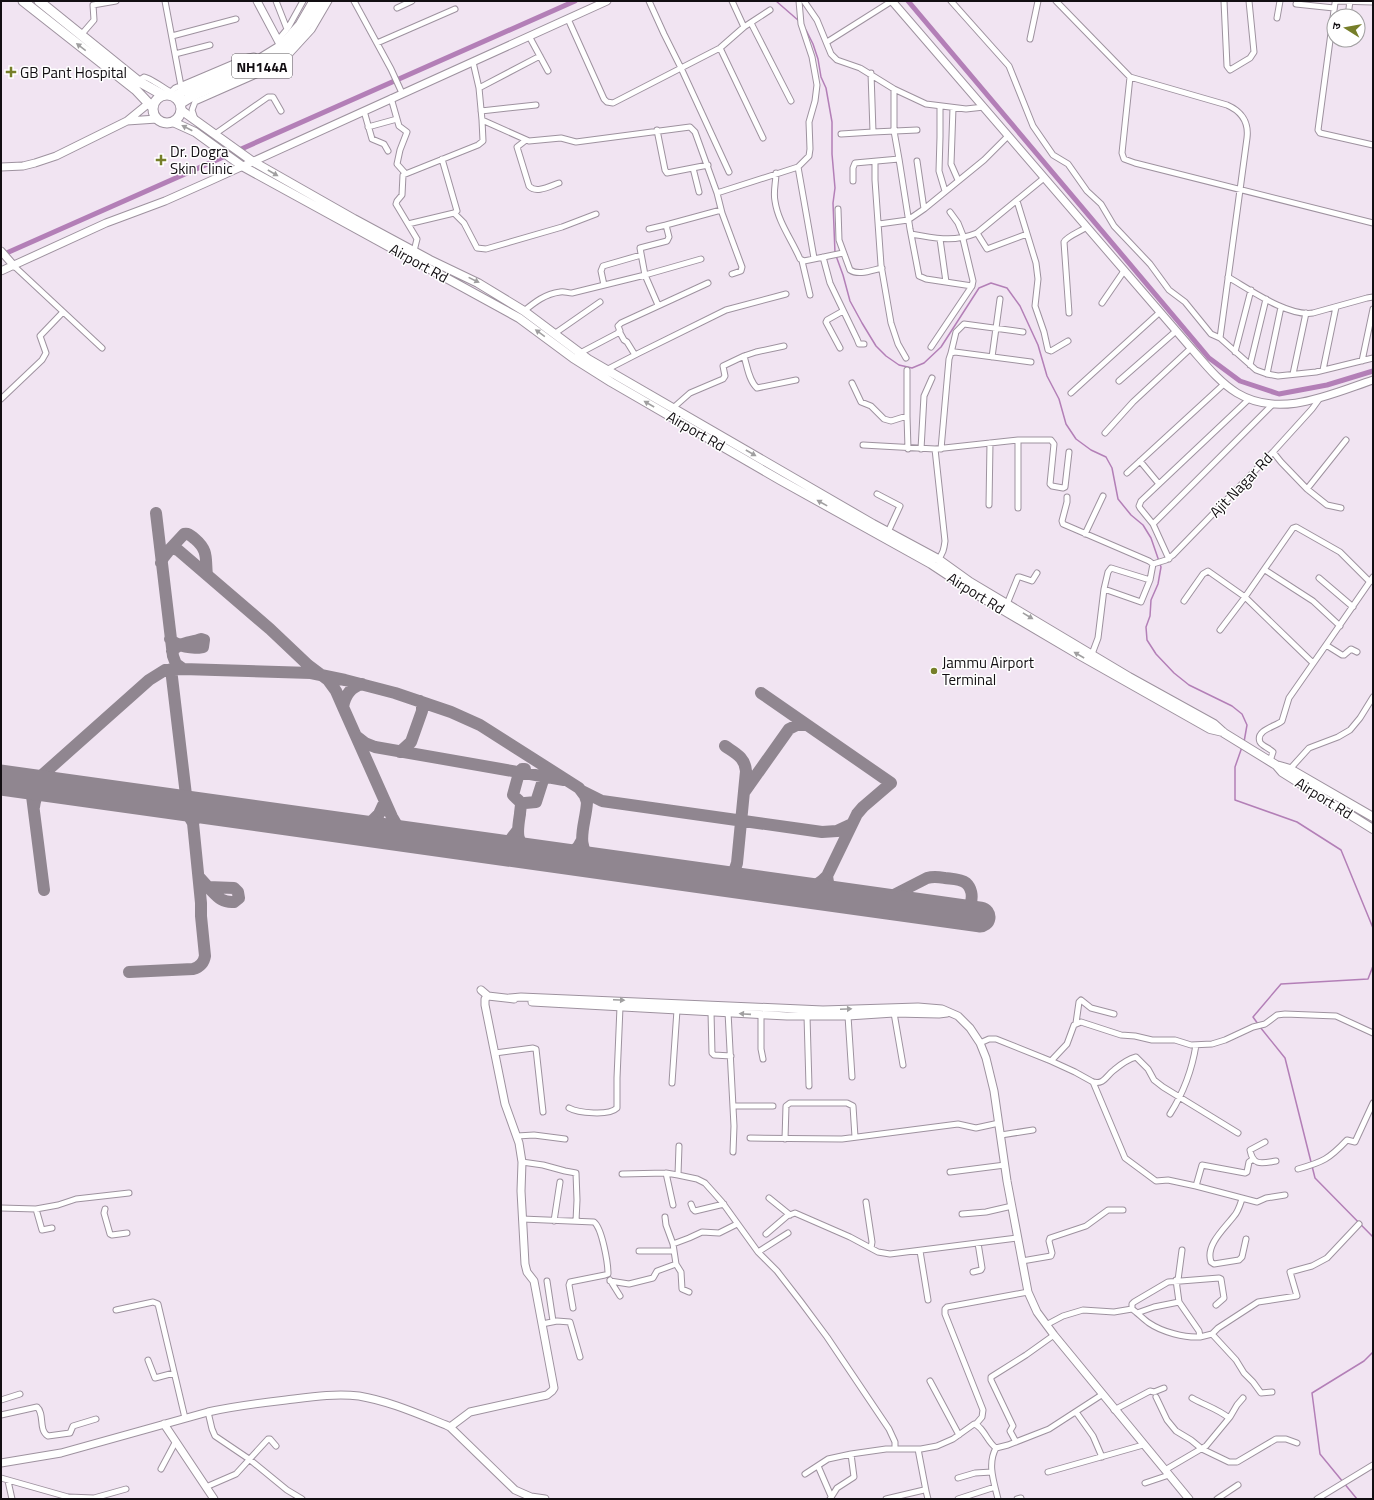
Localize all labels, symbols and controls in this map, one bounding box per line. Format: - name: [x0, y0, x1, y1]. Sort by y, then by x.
- north arrow: [1326, 8, 1366, 48]
- text: उ: [1328, 21, 1345, 31]
- one-way arrow: [75, 42, 86, 51]
- road number: NH144A: [232, 54, 292, 78]
- place label: GB Pant Hospital: [20, 61, 127, 84]
- marker: GB Pant Hospital: [5, 66, 17, 78]
- one-way arrow: [181, 125, 193, 131]
- place label: Dr. Dogra Skin Clinic: [170, 140, 233, 180]
- marker: Dr. Dogra Skin Clinic: [155, 154, 167, 166]
- one-way arrow: [267, 169, 279, 176]
- street label: Airport Rd: [385, 237, 453, 289]
- one-way arrow: [468, 277, 479, 284]
- one-way arrow: [534, 329, 545, 337]
- one-way arrow: [643, 401, 654, 408]
- street label: Airport Rd: [663, 405, 729, 457]
- street label: Ajit Nagar Rd: [1204, 447, 1278, 523]
- one-way arrow: [745, 449, 757, 456]
- one-way arrow: [816, 500, 828, 507]
- street label: Airport Rd: [943, 566, 1009, 620]
- one-way arrow: [1022, 613, 1034, 620]
- place label: Jammu Airport Terminal: [942, 651, 1035, 691]
- one-way arrow: [1073, 651, 1085, 658]
- marker: Jammu Airport Terminal: [929, 666, 939, 676]
- street label: Airport Rd: [1291, 771, 1357, 825]
- one-way arrow: [613, 997, 625, 1004]
- one-way arrow: [840, 1006, 852, 1013]
- one-way arrow: [739, 1010, 751, 1017]

